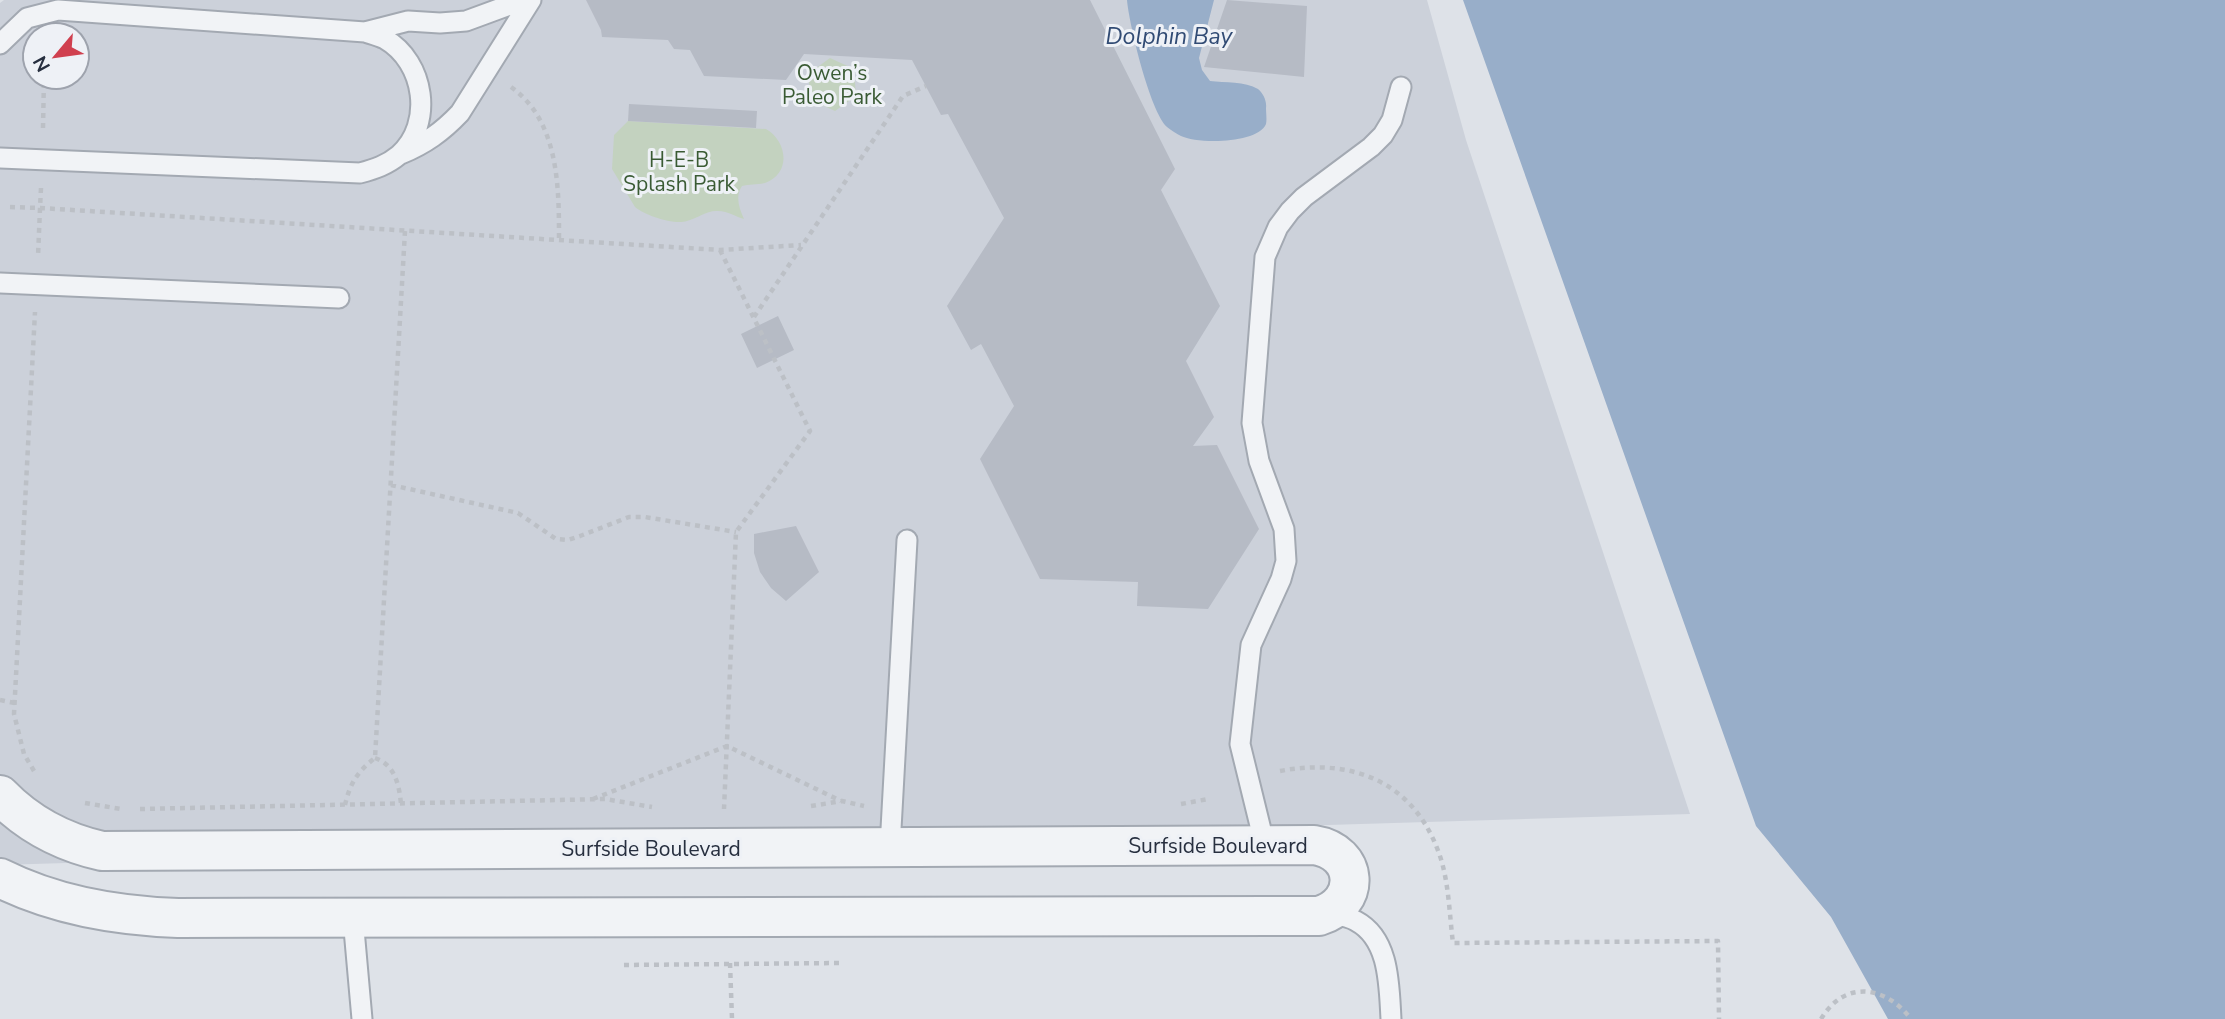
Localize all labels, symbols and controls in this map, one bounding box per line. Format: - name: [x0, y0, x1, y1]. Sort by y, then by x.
- north arrow: [21, 21, 91, 91]
- water label: Dolphin Bay: [1106, 21, 1234, 52]
- text: N: [27, 51, 57, 76]
- park label: Owen’s Paleo Park: [782, 59, 883, 111]
- park label: H-E-B Splash Park: [623, 146, 735, 198]
- street label: Surfside Boulevard: [1128, 832, 1308, 860]
- street label: Surfside Boulevard: [561, 835, 741, 863]

